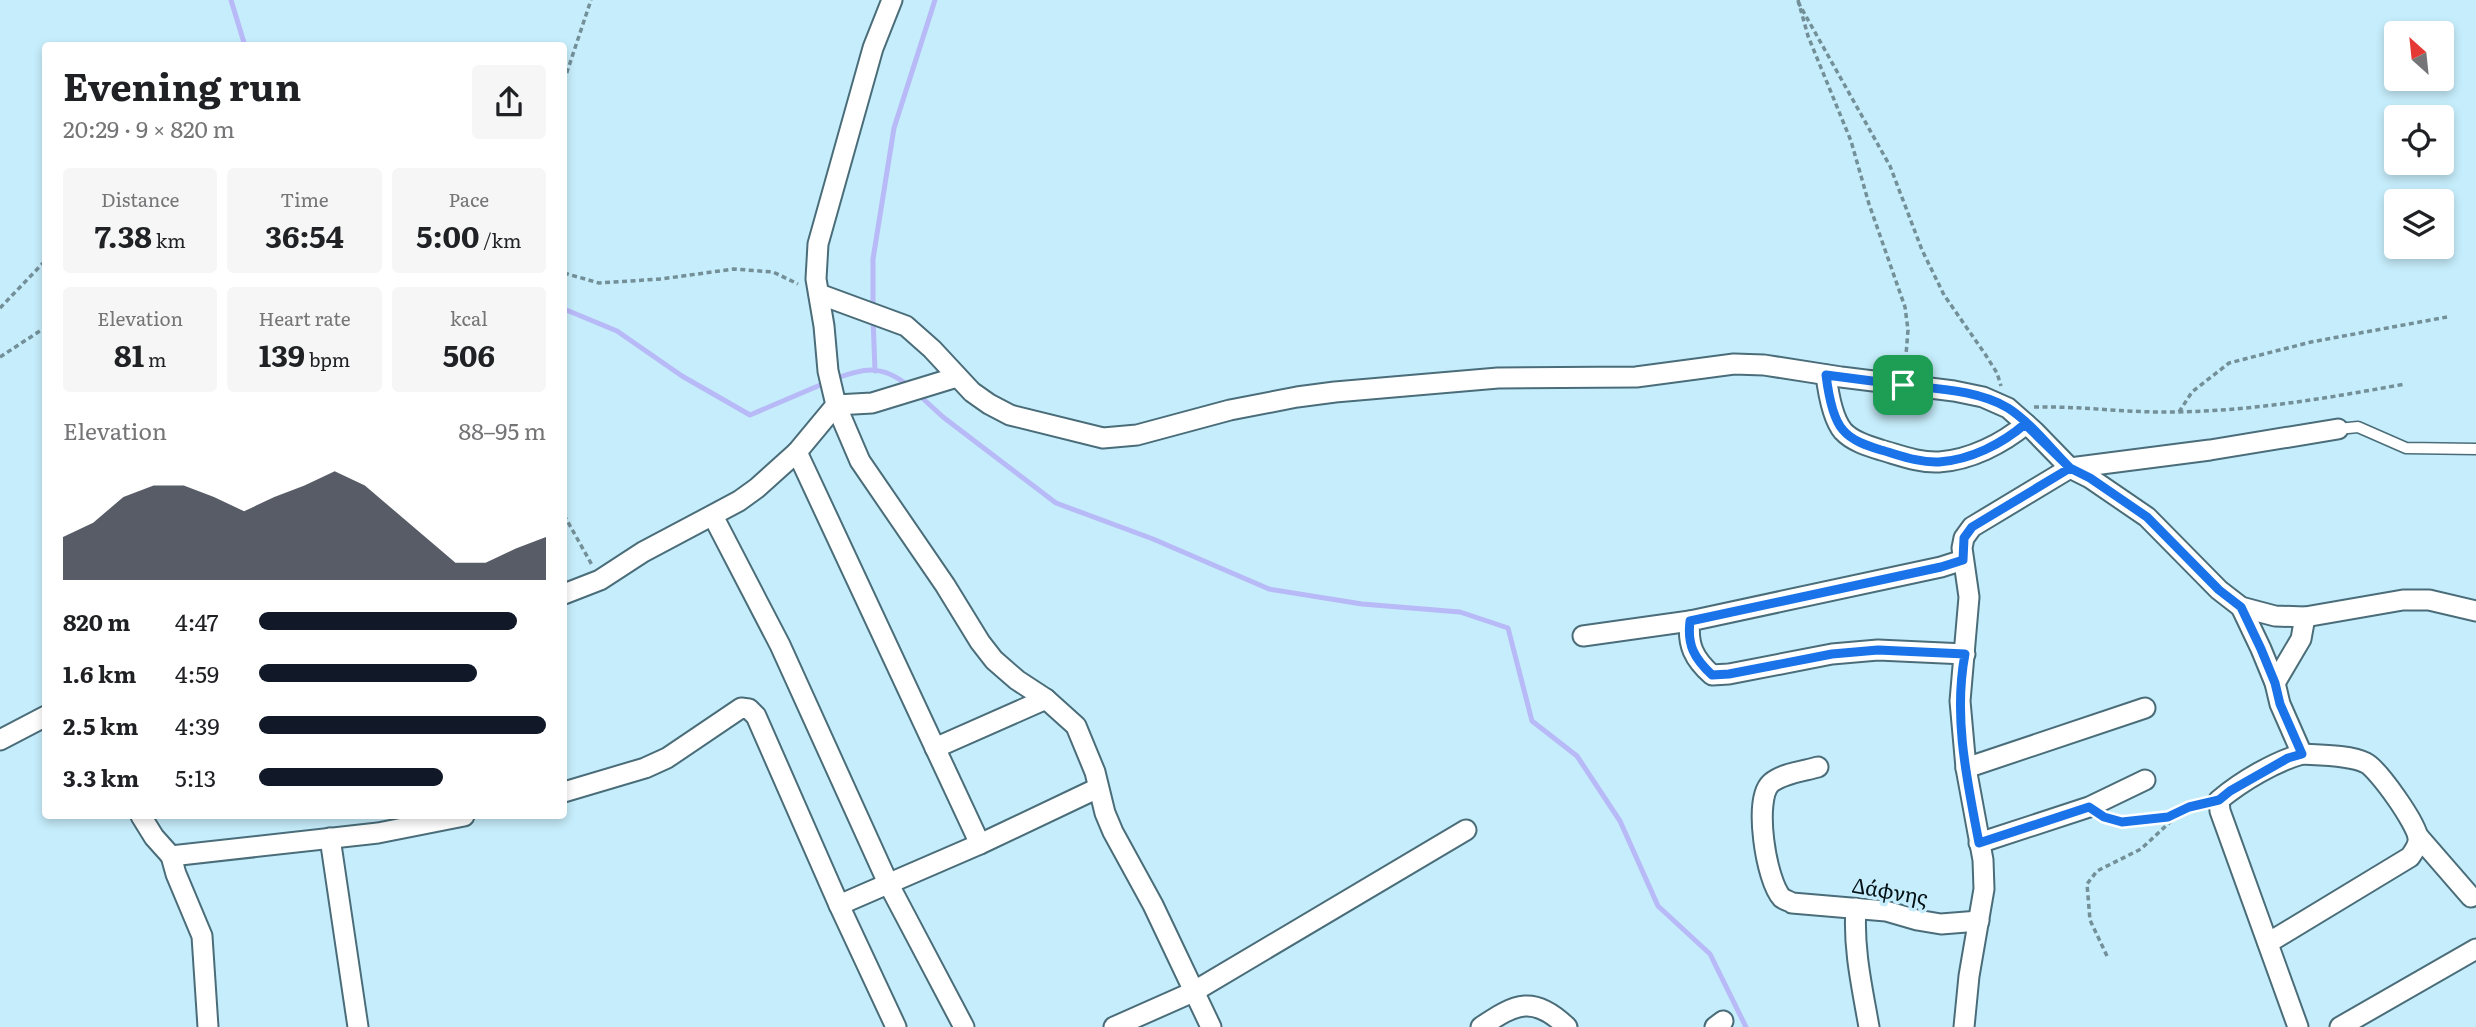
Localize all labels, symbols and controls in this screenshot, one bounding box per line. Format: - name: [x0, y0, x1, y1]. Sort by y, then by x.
- north arrow: [2384, 21, 2454, 91]
- map controls: [2384, 21, 2454, 259]
- text: Evening run: [63, 56, 301, 113]
- button: share: [472, 65, 546, 139]
- button: locate: [2384, 105, 2454, 175]
- text: 20:29 · 9 × 820 m: [63, 111, 235, 145]
- text: Distance: [101, 185, 179, 213]
- text: Time: [280, 185, 329, 213]
- text: Pace: [448, 185, 489, 213]
- button: layers: [2384, 189, 2454, 259]
- text: 7.38: [95, 213, 152, 257]
- text: 36:54: [265, 213, 344, 257]
- text: 5:00: [416, 213, 479, 257]
- text: km: [152, 226, 186, 254]
- text: /km: [479, 226, 521, 254]
- text: Elevation: [97, 304, 183, 332]
- text: Heart rate: [258, 304, 351, 332]
- text: kcal: [450, 304, 488, 332]
- text: 81: [114, 332, 144, 376]
- text: 139: [259, 332, 305, 376]
- text: 506: [443, 332, 495, 376]
- text: m: [144, 345, 166, 373]
- text: bpm: [305, 345, 350, 373]
- pin: [1873, 355, 1933, 415]
- icon: arrive: [1884, 366, 1922, 404]
- text: Elevation: [63, 413, 167, 447]
- text: 88–95 m: [459, 413, 546, 447]
- text: 820 m: [63, 604, 130, 638]
- text: 4:47: [175, 604, 218, 638]
- text: 1.6 km: [63, 656, 136, 690]
- text: 4:59: [175, 656, 219, 690]
- text: 2.5 km: [63, 708, 138, 742]
- text: 4:39: [175, 708, 220, 742]
- text: 3.3 km: [63, 760, 139, 794]
- text: 5:13: [175, 760, 216, 794]
- street label: Δάφνης: [1850, 868, 1931, 911]

